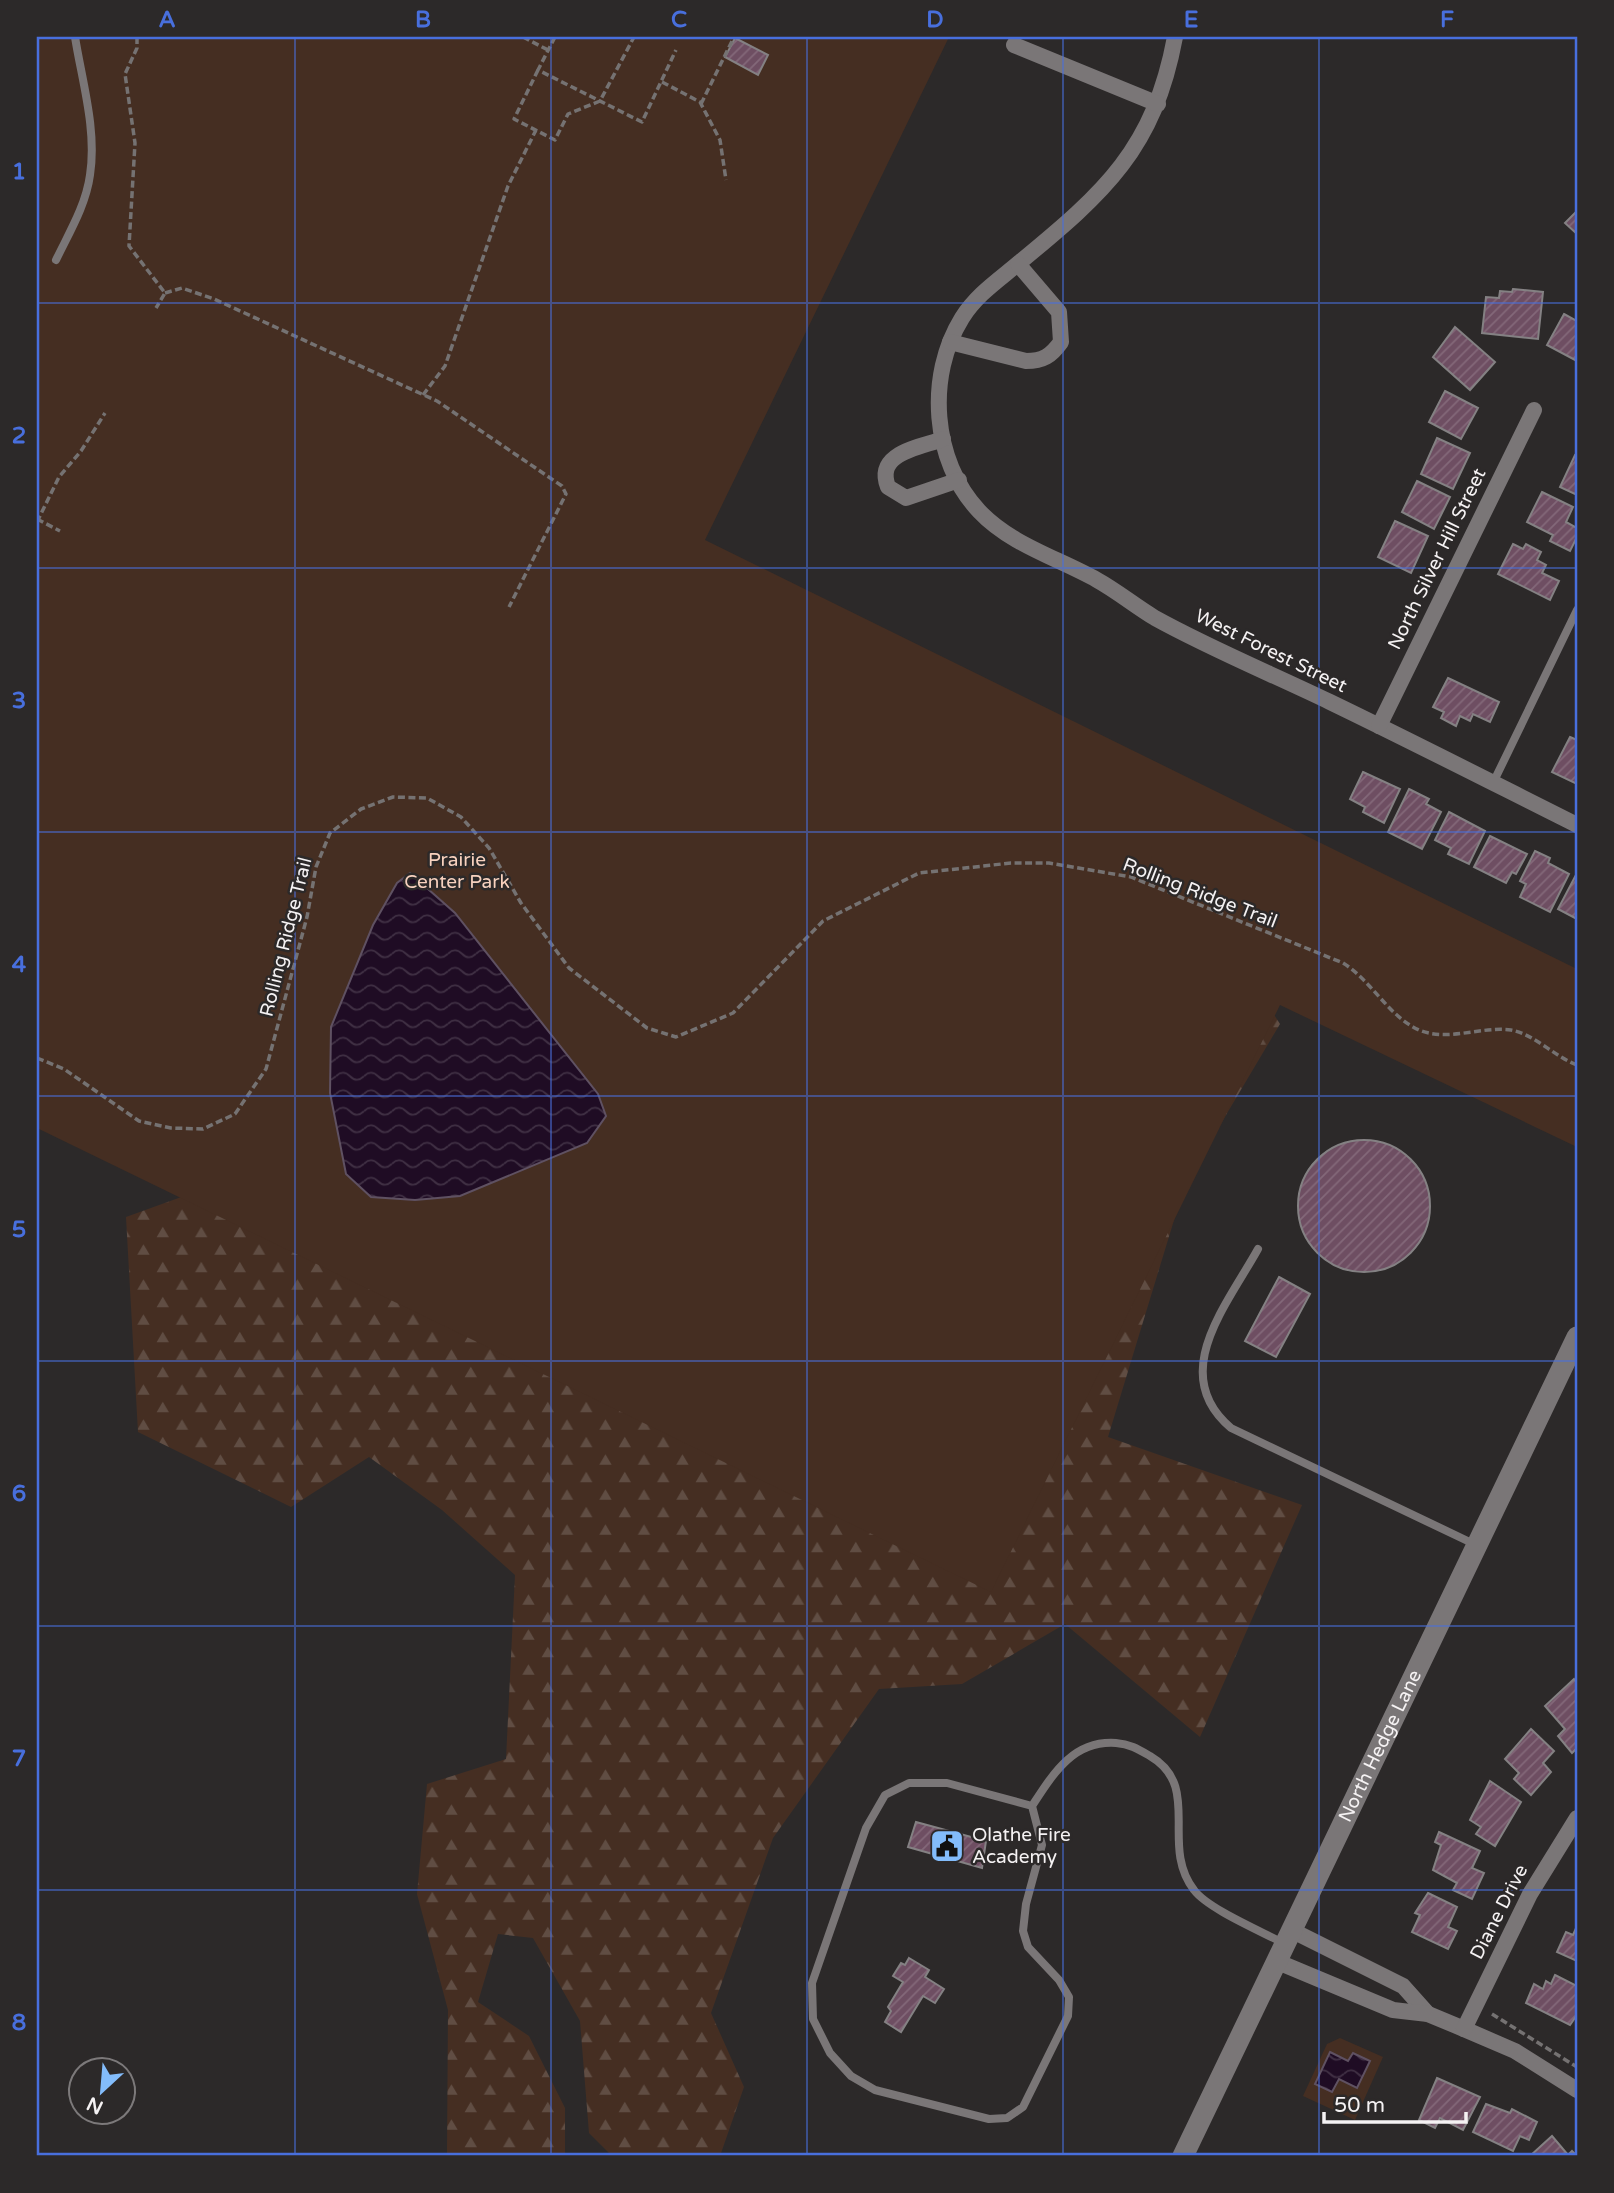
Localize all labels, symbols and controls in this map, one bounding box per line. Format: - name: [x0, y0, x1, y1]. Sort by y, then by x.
- text: A: [158, 6, 176, 34]
- text: B: [415, 6, 431, 34]
- text: C: [671, 6, 687, 34]
- text: D: [926, 6, 944, 34]
- text: E: [1184, 6, 1198, 34]
- text: F: [1440, 6, 1454, 34]
- text: 1: [12, 158, 26, 186]
- text: 2: [12, 422, 26, 450]
- street label: North Silver Hill Street: [1383, 465, 1491, 653]
- street label: West Forest Street: [1192, 605, 1350, 697]
- text: 3: [12, 687, 26, 715]
- park label: Prairie Center Park: [404, 849, 510, 893]
- street label: Rolling Ridge Trail: [1120, 853, 1280, 933]
- street label: Rolling Ridge Trail: [256, 855, 316, 1019]
- text: 4: [12, 951, 27, 979]
- text: 5: [12, 1216, 26, 1244]
- text: 6: [12, 1480, 26, 1508]
- street label: North Hedge Lane: [1334, 1666, 1426, 1826]
- text: 7: [12, 1745, 26, 1773]
- place label: Olathe Fire Academy: [972, 1824, 1071, 1868]
- public building icon: Olathe Fire Academy: [928, 1827, 966, 1865]
- street label: Diane Drive: [1466, 1861, 1532, 1963]
- text: 8: [12, 2009, 26, 2037]
- north arrow: [66, 2056, 136, 2126]
- scale bar: [1324, 2081, 1465, 2125]
- text: N: [83, 2092, 107, 2119]
- text: 50 m: [1334, 2093, 1385, 2118]

